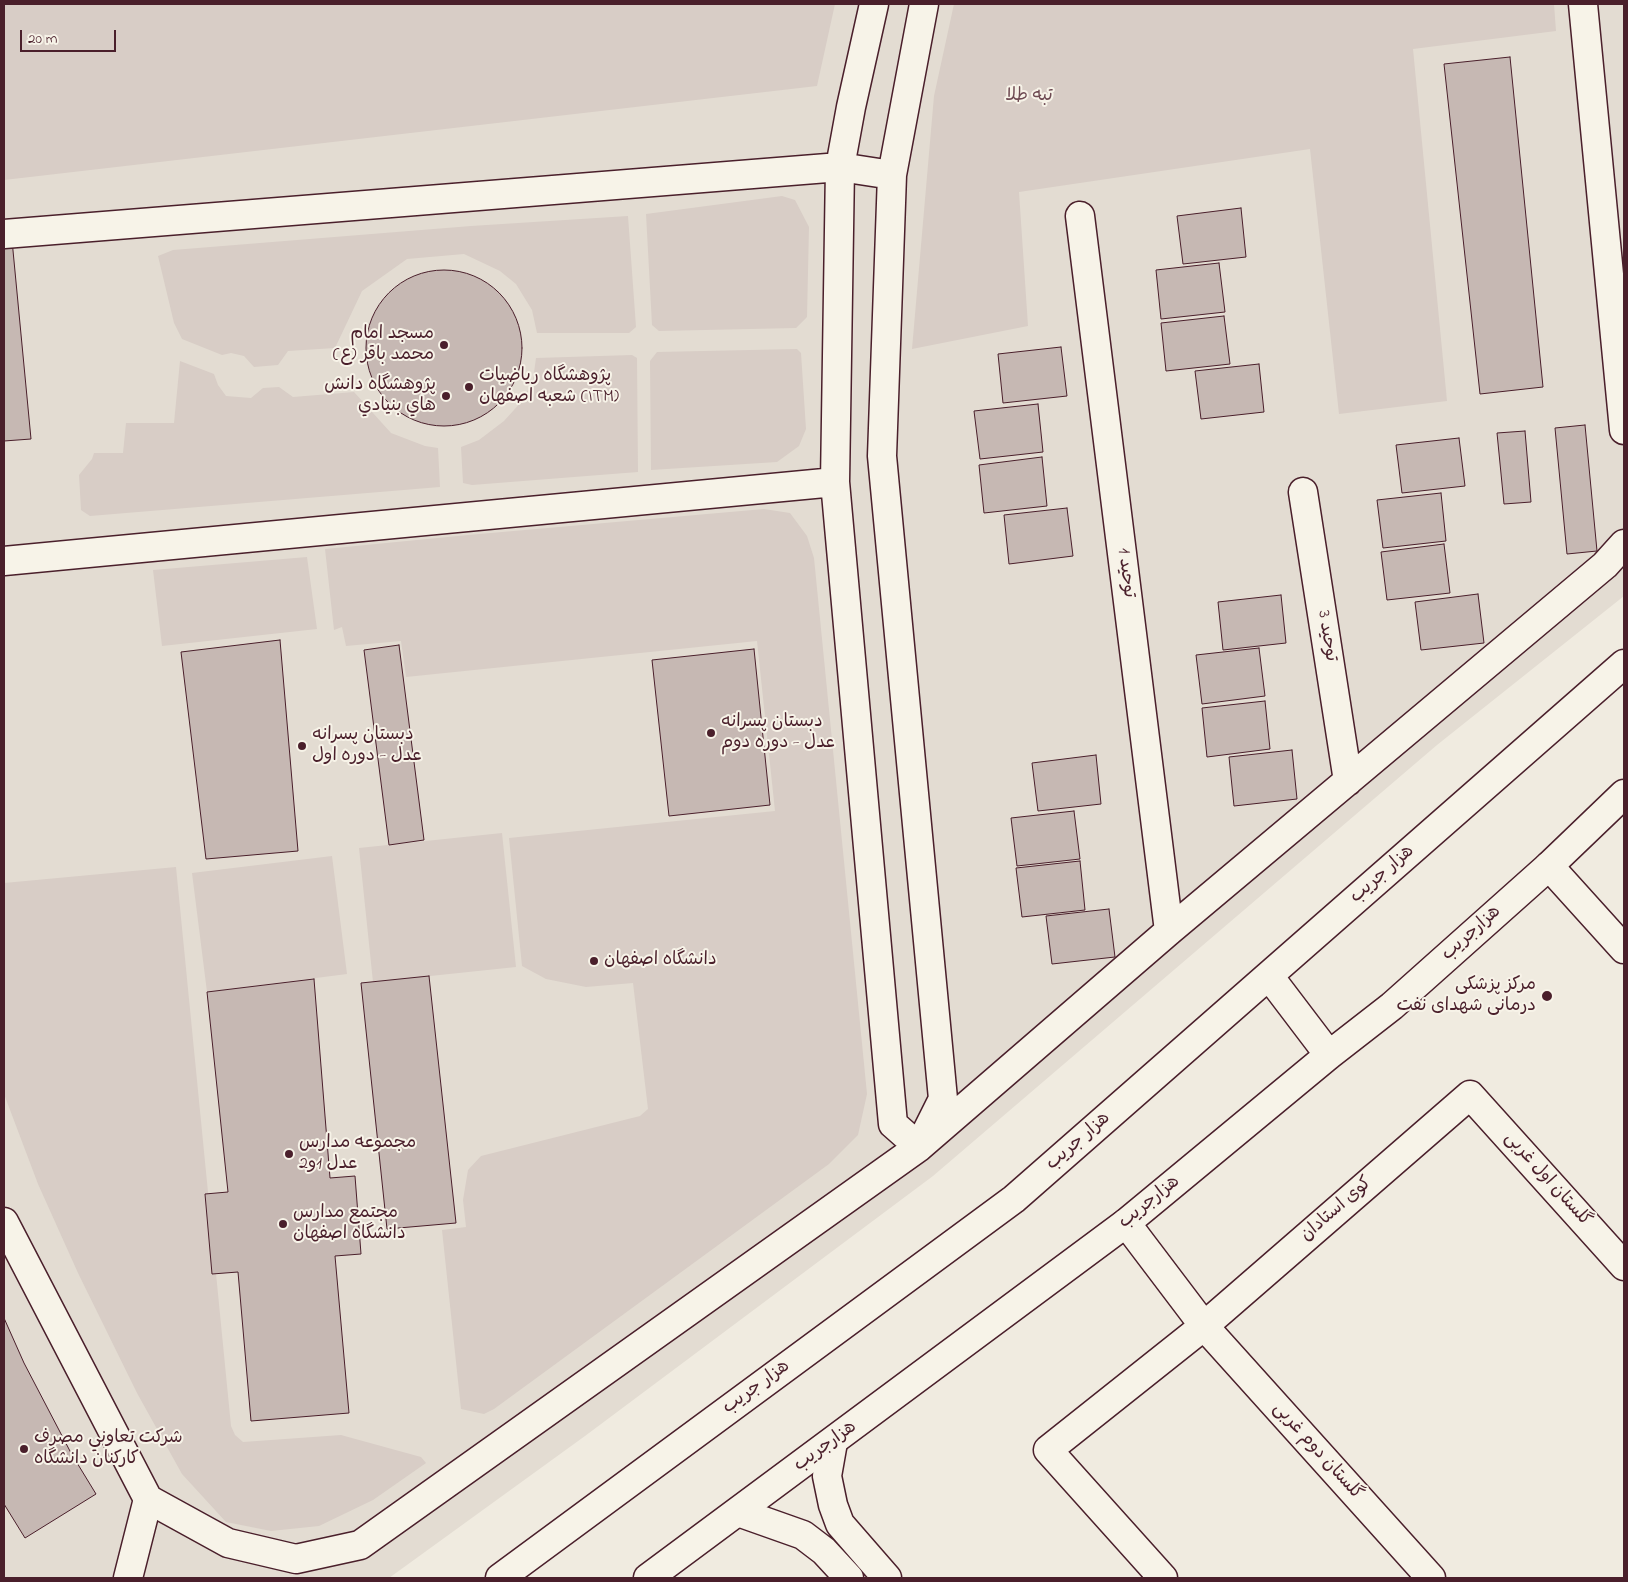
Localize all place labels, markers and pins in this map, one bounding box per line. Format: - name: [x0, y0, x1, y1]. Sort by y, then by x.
- place label: مسجد امام محمد باقر (ع): [333, 324, 434, 366]
- marker: مسجد امام محمد باقر (ع): [438, 339, 450, 351]
- place label: پژوهشگاه رياضيات شعبه اصفهان (ITM): [479, 366, 619, 408]
- place label: پژوهشگاه دانش هاي بنيادي: [324, 375, 436, 418]
- marker: پژوهشگاه رياضيات شعبه اصفهان (ITM): [463, 381, 475, 393]
- marker: پژوهشگاه دانش هاي بنيادي: [440, 390, 452, 402]
- place label: دبستان پسرانه عدل - دوره دوم: [721, 712, 835, 754]
- place label: دبستان پسرانه عدل - دوره اول: [312, 725, 422, 768]
- marker: دبستان پسرانه عدل - دوره دوم: [705, 727, 717, 739]
- marker: دبستان پسرانه عدل - دوره اول: [296, 740, 308, 752]
- place label: دانشگاه اصفهان: [604, 950, 717, 972]
- marker: دانشگاه اصفهان: [588, 955, 600, 967]
- place label: مرکز پزشکی درمانی شهدای نفت: [1396, 975, 1536, 1018]
- marker: مرکز پزشکی درمانی شهدای نفت: [1540, 989, 1554, 1003]
- place label: مجموعه مدارس عدل 1و2: [299, 1133, 416, 1176]
- marker: مجموعه مدارس عدل 1و2: [283, 1148, 295, 1160]
- place label: مجتمع مدارس دانشگاه اصفهان: [293, 1203, 406, 1246]
- marker: مجتمع مدارس دانشگاه اصفهان: [277, 1218, 289, 1230]
- place label: شرکت تعاوني مصرف کارکنان دانشگاه: [34, 1428, 183, 1470]
- marker: شرکت تعاوني مصرف کارکنان دانشگاه: [18, 1443, 30, 1455]

